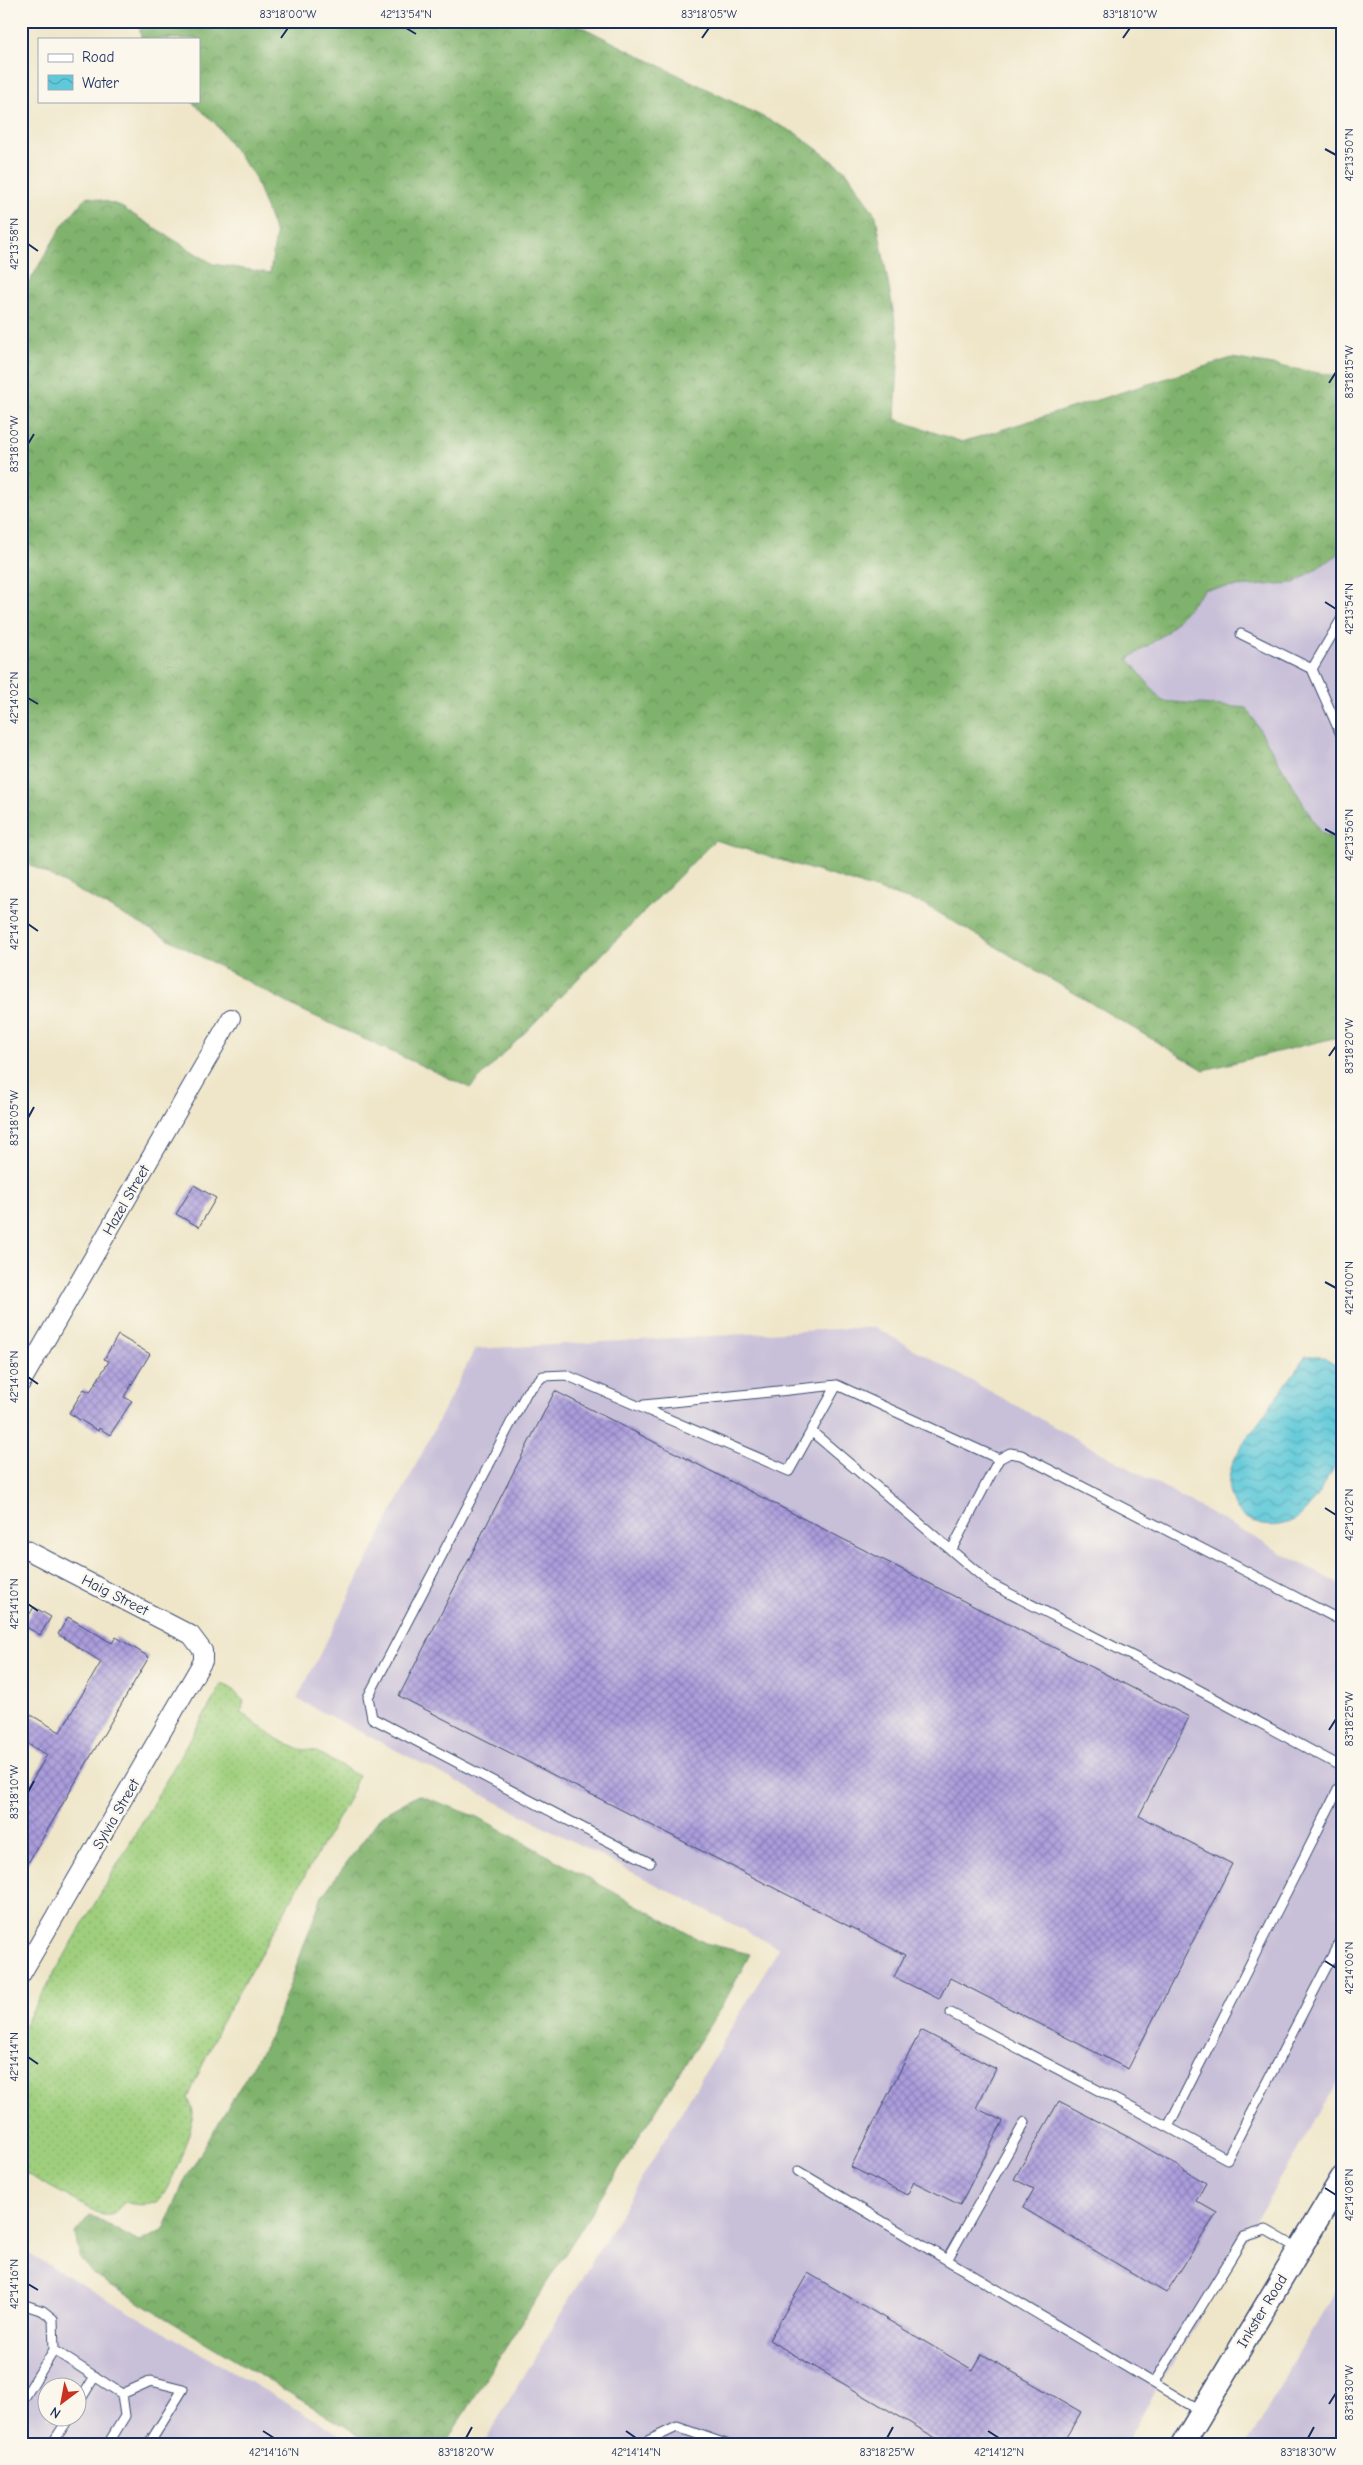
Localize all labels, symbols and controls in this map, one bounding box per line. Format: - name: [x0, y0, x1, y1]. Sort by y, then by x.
- text: 83°18'00"W: [260, 7, 317, 21]
- text: 42°13'54"N: [380, 7, 432, 21]
- text: 83°18'05"W: [681, 7, 738, 21]
- text: 83°18'10"W: [1103, 7, 1158, 21]
- legend: [38, 38, 200, 102]
- text: Road: [82, 48, 114, 66]
- text: Water: [82, 74, 119, 92]
- text: 42°13'50"N: [1342, 128, 1356, 182]
- text: 42°13'58"N: [7, 218, 21, 270]
- text: 83°18'15"W: [1342, 345, 1356, 399]
- text: 83°18'00"W: [7, 415, 21, 472]
- text: 42°13'54"N: [1342, 583, 1356, 635]
- text: 42°14'02"N: [7, 672, 21, 724]
- text: 42°13'56"N: [1342, 809, 1356, 861]
- text: 42°14'04"N: [7, 898, 21, 950]
- text: 83°18'20"W: [1342, 1018, 1356, 1074]
- text: 83°18'05"W: [7, 1089, 21, 1146]
- street label: Hazel Street: [99, 1161, 154, 1238]
- text: 42°14'00"N: [1342, 1261, 1356, 1315]
- text: 42°14'08"N: [7, 1351, 21, 1403]
- text: 42°14'02"N: [1342, 1489, 1356, 1541]
- street label: Haig Street: [79, 1571, 152, 1620]
- text: 42°14'10"N: [7, 1578, 21, 1630]
- text: 83°18'25"W: [1342, 1691, 1356, 1746]
- text: 83°18'10"W: [7, 1764, 21, 1819]
- street label: Sylvia Street: [89, 1775, 144, 1852]
- text: 42°14'06"N: [1342, 1942, 1356, 1994]
- text: 42°14'14"N: [7, 2032, 21, 2082]
- text: 42°14'08"N: [1342, 2169, 1356, 2221]
- text: 42°14'16"N: [7, 2259, 21, 2309]
- street label: Inkster Road: [1233, 2271, 1291, 2351]
- text: 83°18'30"W: [1342, 2365, 1356, 2421]
- north arrow: [38, 2378, 88, 2428]
- text: N: [47, 2403, 64, 2422]
- text: 42°14'16"N: [249, 2445, 299, 2459]
- text: 83°18'20"W: [438, 2445, 494, 2459]
- text: 42°14'14"N: [611, 2445, 661, 2459]
- text: 83°18'25"W: [860, 2445, 915, 2459]
- text: 42°14'12"N: [974, 2445, 1024, 2459]
- text: 83°18'30"W: [1280, 2445, 1336, 2459]

